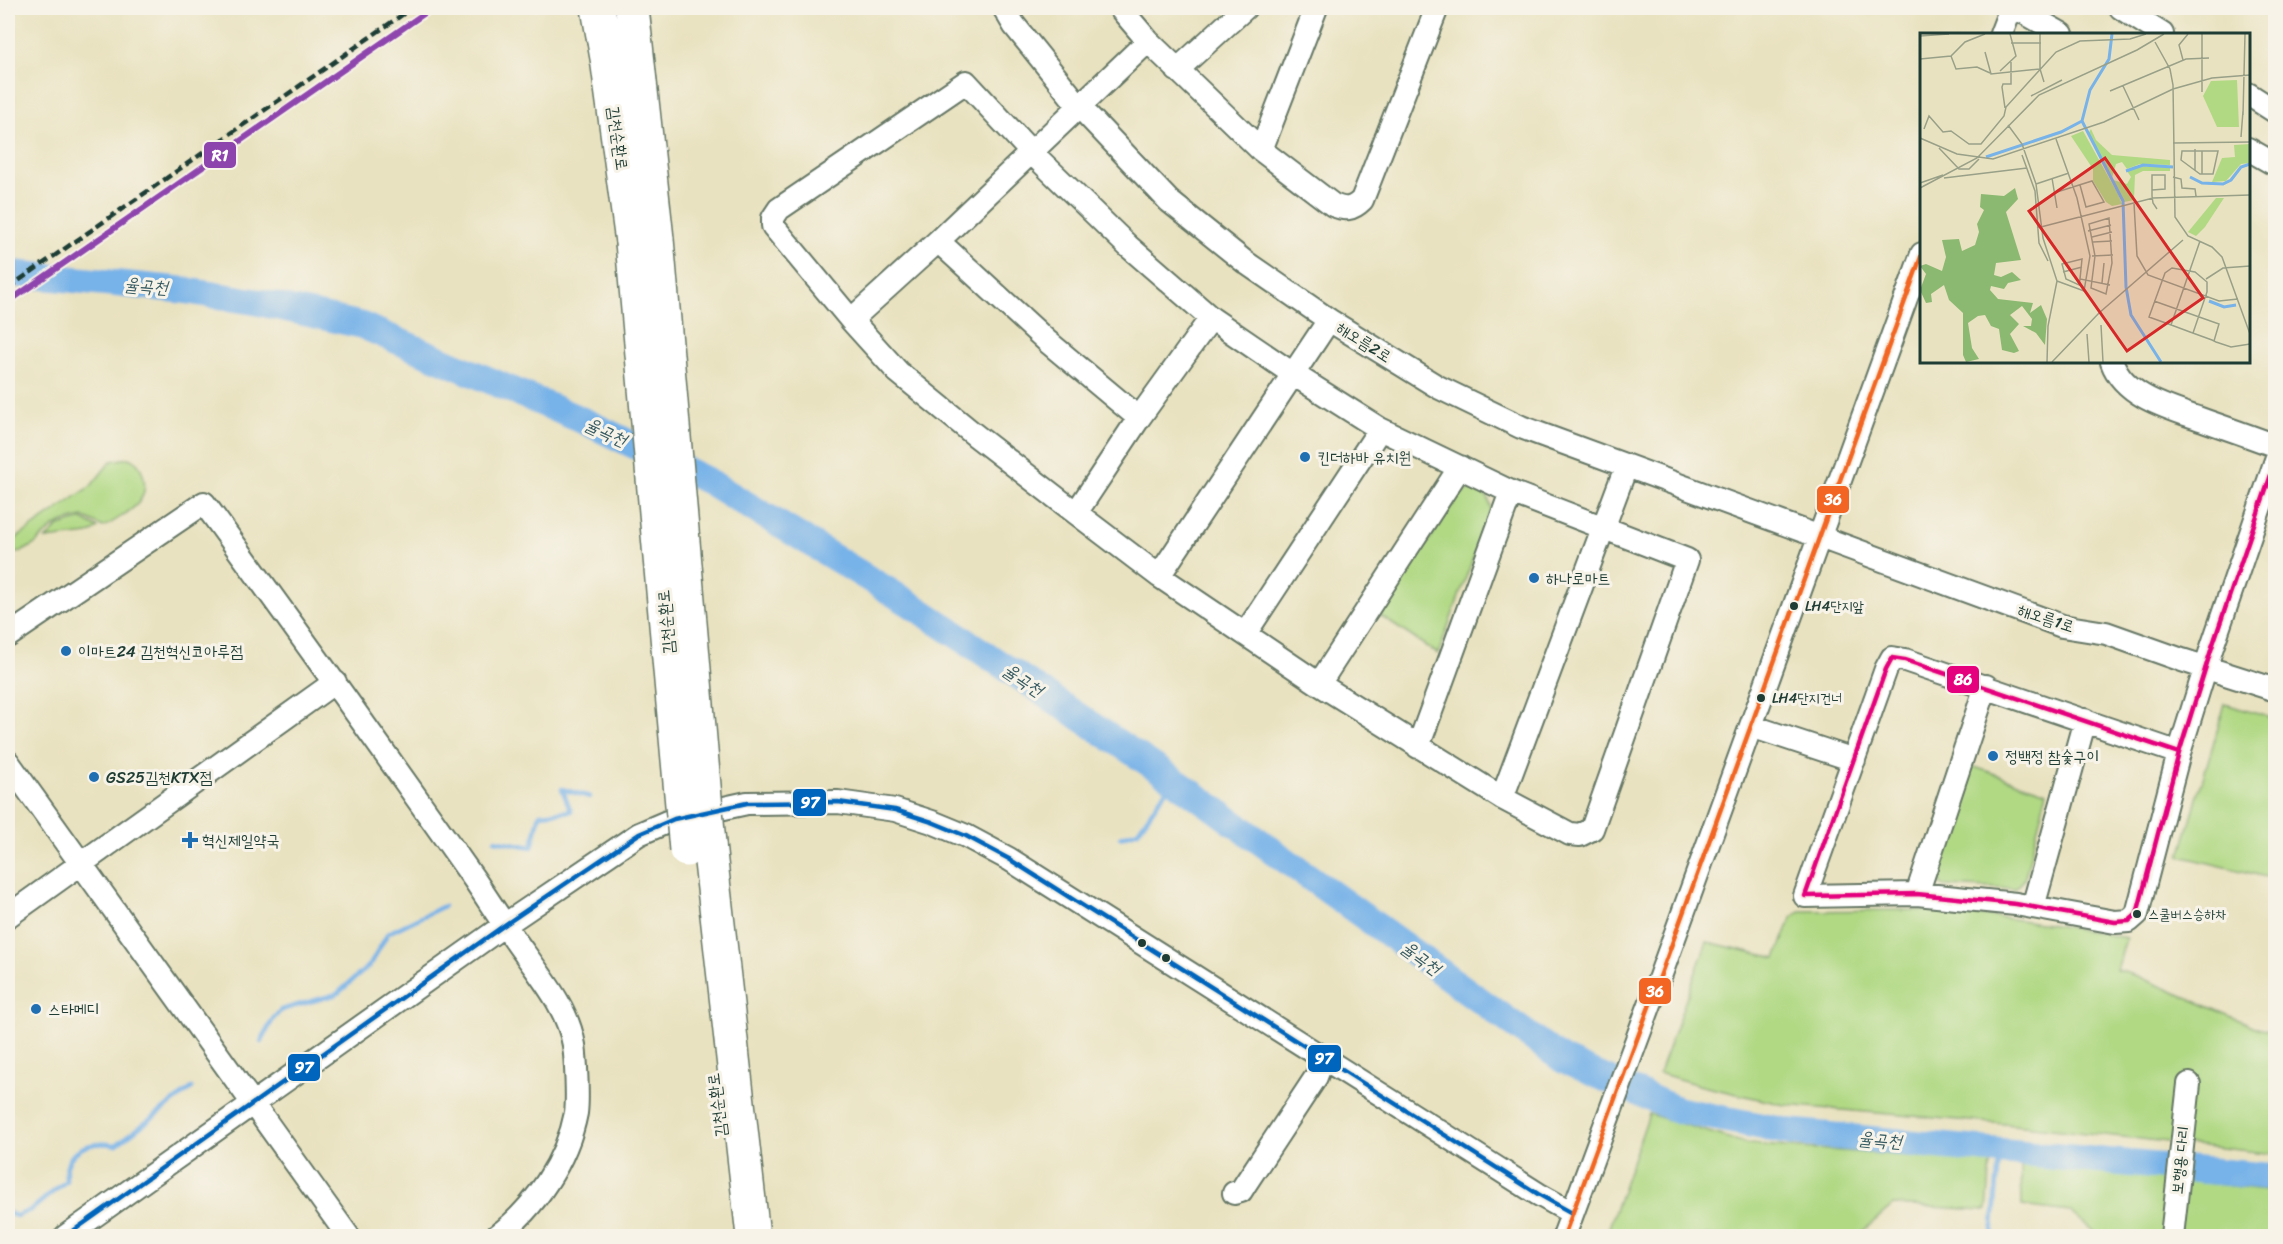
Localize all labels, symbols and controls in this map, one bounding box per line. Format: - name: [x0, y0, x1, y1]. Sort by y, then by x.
- inset map: [1920, 33, 2250, 363]
- street label: 김천순환로: [599, 104, 637, 172]
- line badge: R1: [203, 141, 237, 169]
- text: R1: [211, 141, 228, 170]
- water label: 율곡천: [123, 268, 171, 304]
- street label: 해오름2로: [1331, 314, 1397, 370]
- water label: 율곡천: [580, 408, 634, 456]
- place label: 킨더하바 유치원: [1317, 443, 1411, 472]
- marker: 킨더하바 유치원: [1298, 450, 1312, 464]
- line badge: 36: [1816, 485, 1850, 514]
- text: 36: [1823, 485, 1842, 514]
- place label: 하나로마트: [1546, 564, 1610, 593]
- marker: 하나로마트: [1527, 571, 1541, 585]
- street label: 김천순환로: [649, 589, 683, 655]
- place label: LH4단지앞: [1805, 594, 1864, 619]
- street label: 해오름1로: [2014, 595, 2078, 641]
- marker: LH4단지앞: [1788, 600, 1800, 612]
- place label: 이마트24 김천혁신코아루점: [78, 637, 243, 666]
- marker: 이마트24 김천혁신코아루점: [59, 644, 73, 658]
- water label: 율곡천: [996, 655, 1051, 706]
- line badge: 86: [1946, 665, 1980, 694]
- text: 86: [1953, 665, 1972, 694]
- place label: LH4단지건너: [1772, 686, 1842, 711]
- marker: LH4단지건너: [1755, 692, 1767, 704]
- place label: 정백정 참숯구이: [2005, 742, 2099, 771]
- marker: 정백정 참숯구이: [1986, 749, 2000, 763]
- place label: GS25김천KTX점: [106, 763, 213, 792]
- marker: GS25김천KTX점: [87, 770, 101, 784]
- line badge: 97: [792, 788, 827, 817]
- text: 97: [801, 788, 821, 817]
- place label: 혁신제일약국: [202, 826, 279, 855]
- marker: 혁신제일약국: [183, 833, 197, 847]
- place label: 스쿨버스승하차: [2148, 902, 2227, 927]
- marker: 스쿨버스승하차: [2131, 908, 2143, 920]
- water label: 율곡천: [1394, 932, 1449, 985]
- unlabelled marker: [1136, 937, 1148, 949]
- unlabelled marker: [1160, 952, 1172, 964]
- line badge: 36: [1638, 977, 1672, 1005]
- text: 36: [1645, 977, 1664, 1006]
- place label: 스타메디: [48, 995, 100, 1024]
- marker: 스타메디: [29, 1002, 43, 1016]
- line badge: 97: [1307, 1044, 1342, 1073]
- text: 97: [1315, 1044, 1335, 1073]
- line badge: 97: [287, 1053, 321, 1082]
- text: 97: [295, 1053, 315, 1082]
- street label: 김천순환로: [699, 1071, 735, 1139]
- water label: 율곡천: [1857, 1122, 1905, 1158]
- street label: 보행용 다리: [2162, 1124, 2198, 1196]

